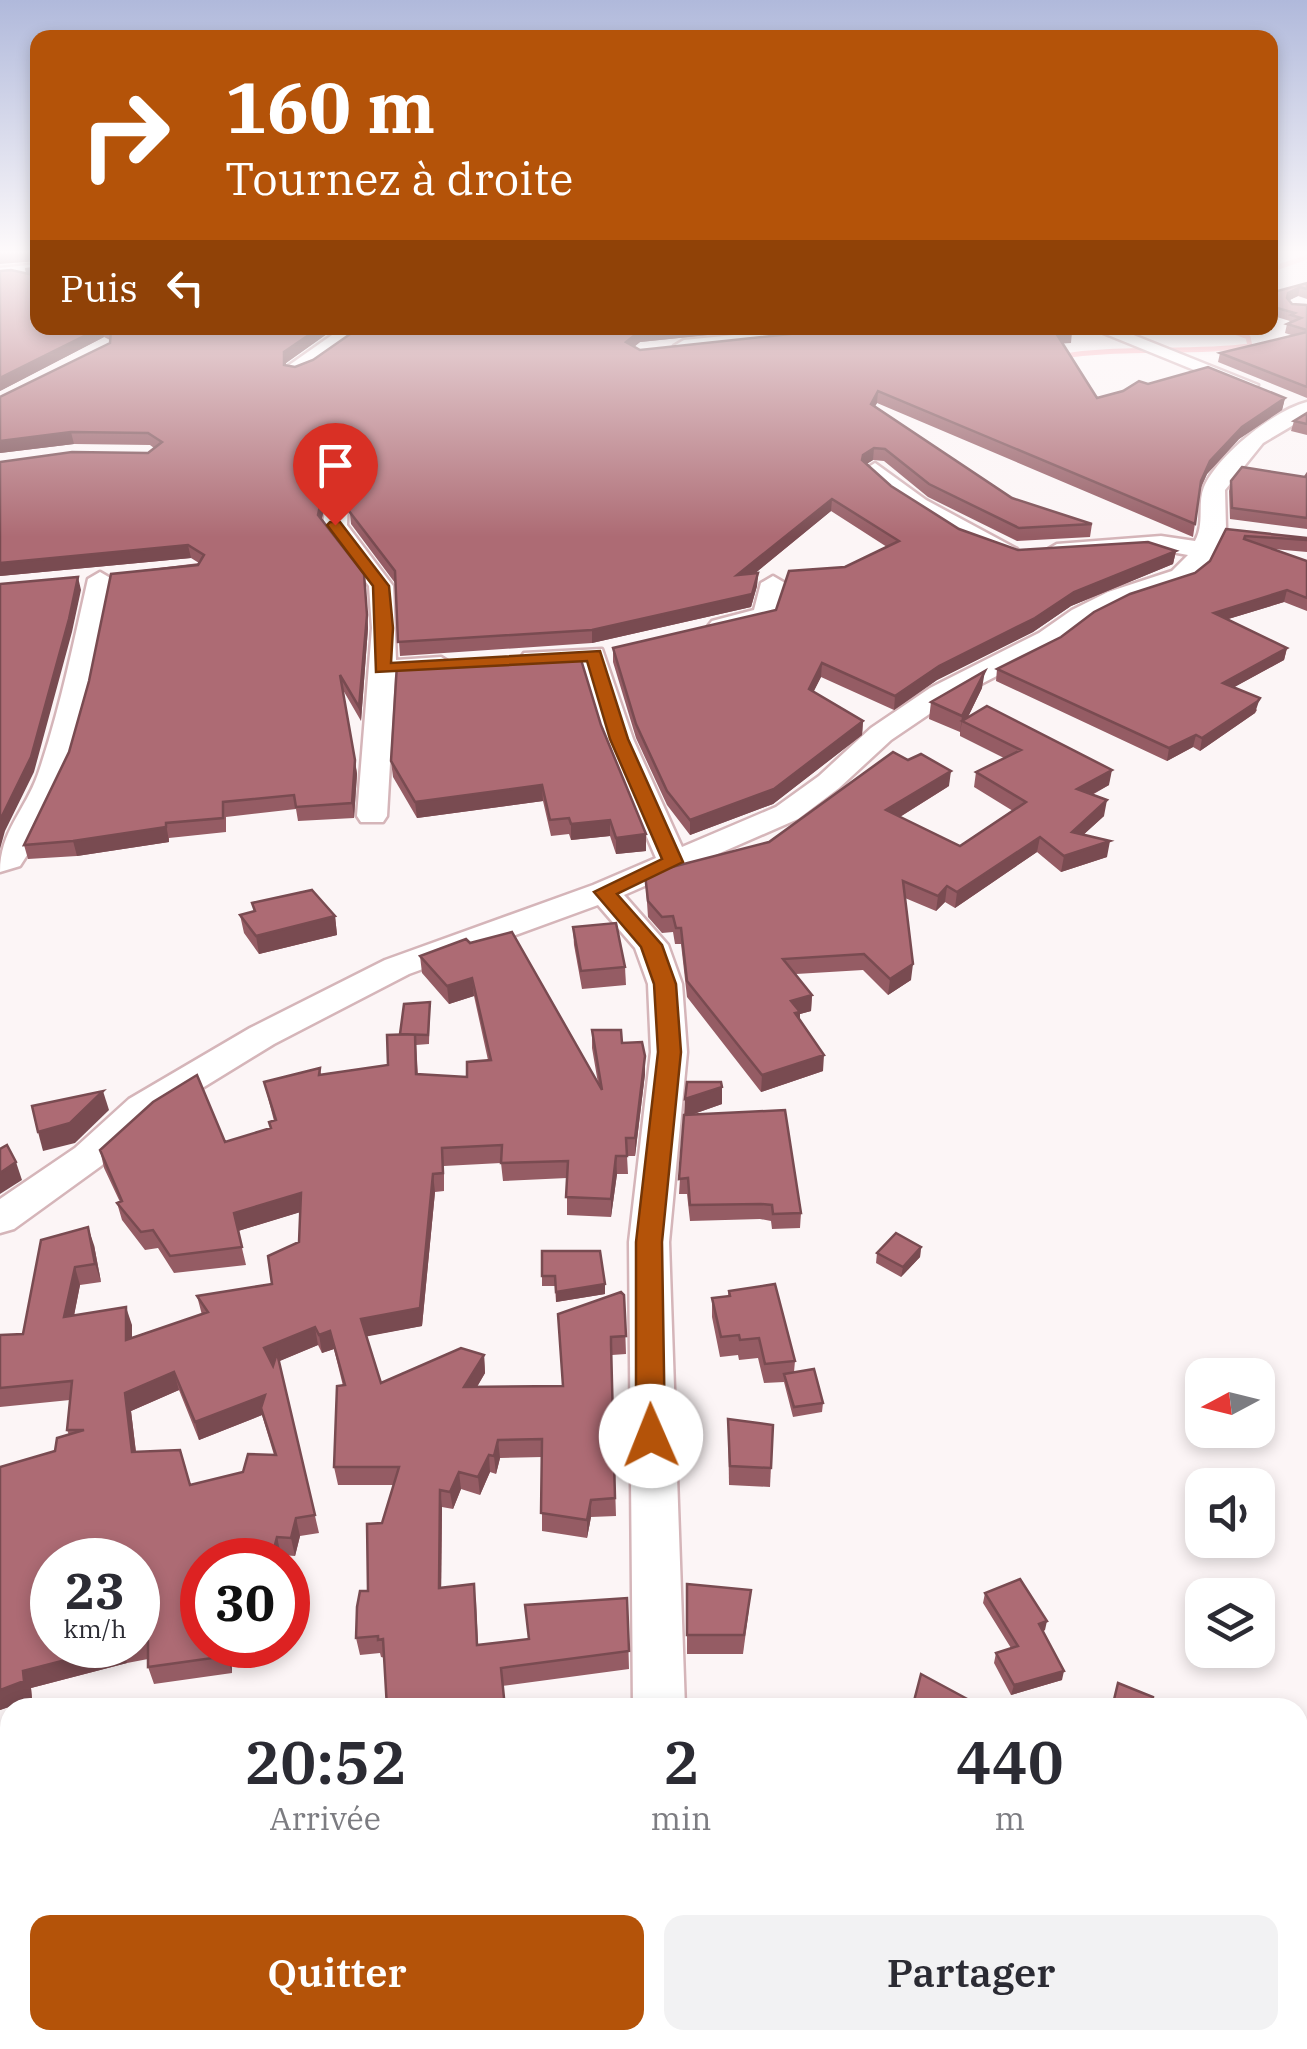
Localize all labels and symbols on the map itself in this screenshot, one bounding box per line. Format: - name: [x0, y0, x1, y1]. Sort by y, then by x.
- pin: [293, 423, 378, 526]
- north arrow: [1185, 1358, 1275, 1448]
- position arrow: [599, 1384, 703, 1488]
- speed limit sign: 30: [180, 1538, 310, 1668]

